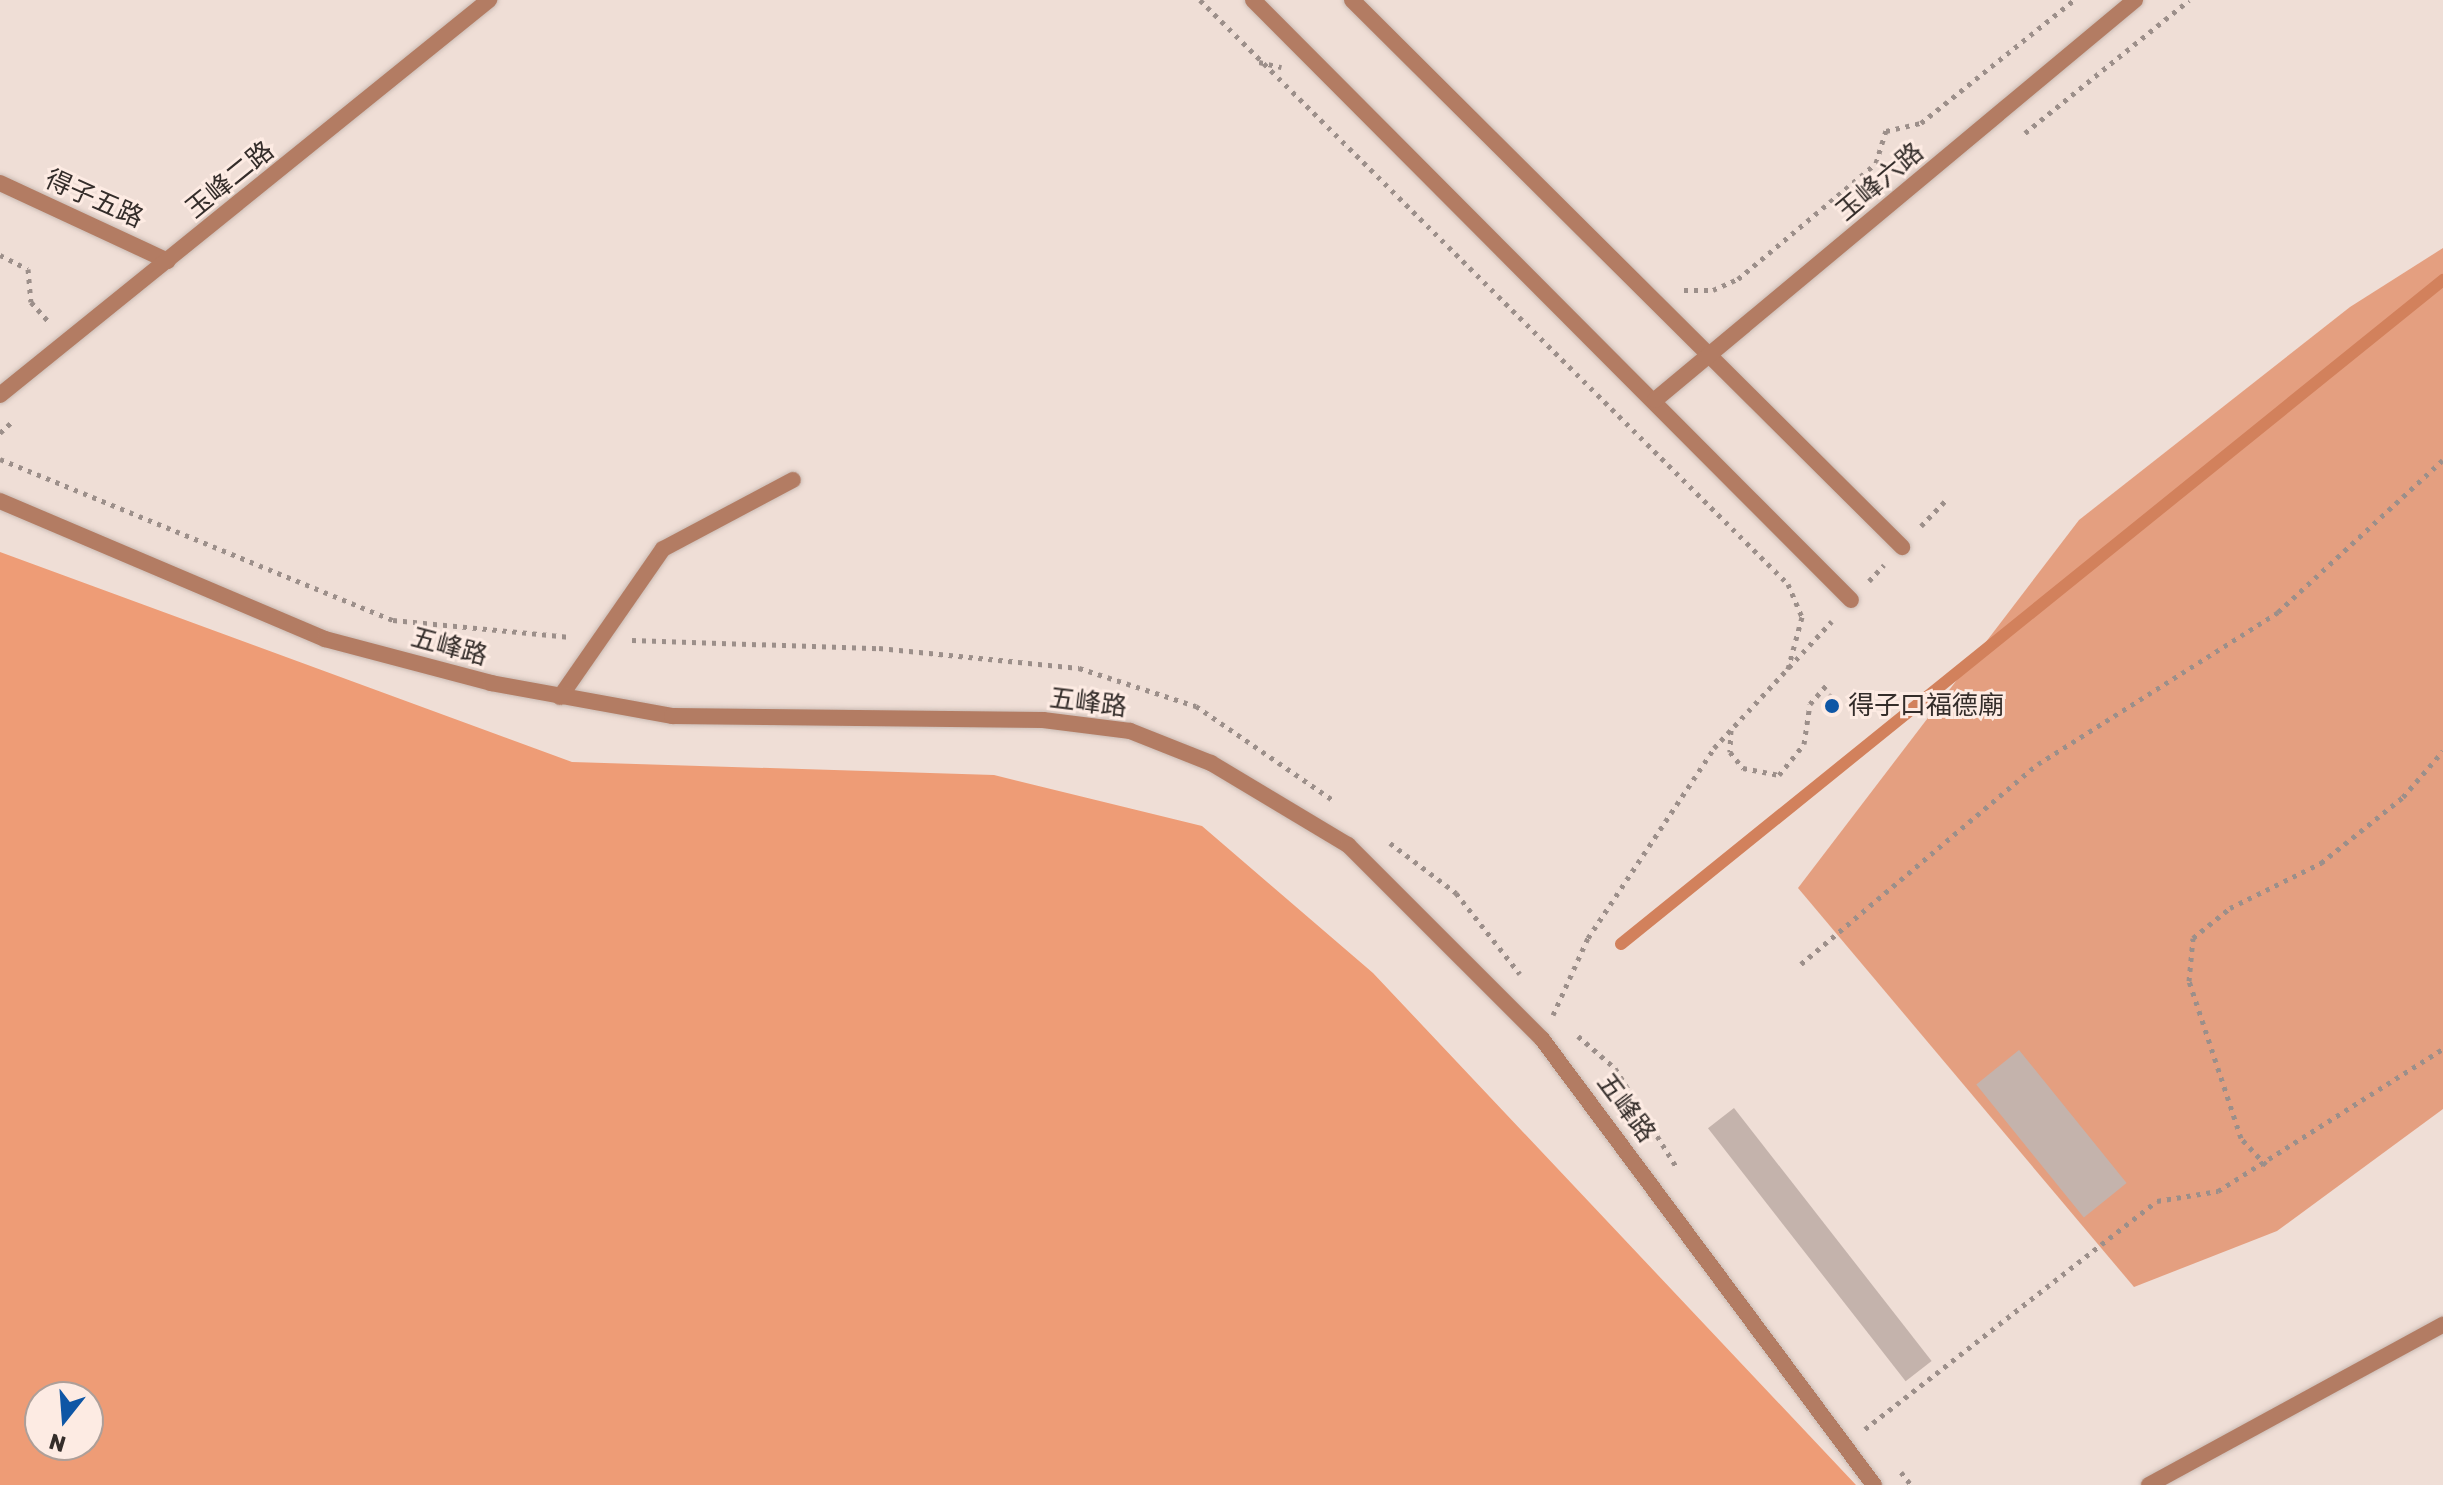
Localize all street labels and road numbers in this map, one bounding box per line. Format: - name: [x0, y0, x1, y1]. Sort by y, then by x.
- street label: 玉峰二路: [180, 135, 280, 225]
- street label: 玉峰六路: [1830, 137, 1930, 227]
- street label: 得子五路: [40, 164, 148, 234]
- street label: 五峰路: [407, 622, 491, 672]
- street label: 五峰路: [1047, 683, 1129, 723]
- street label: 五峰路: [1590, 1067, 1662, 1149]

